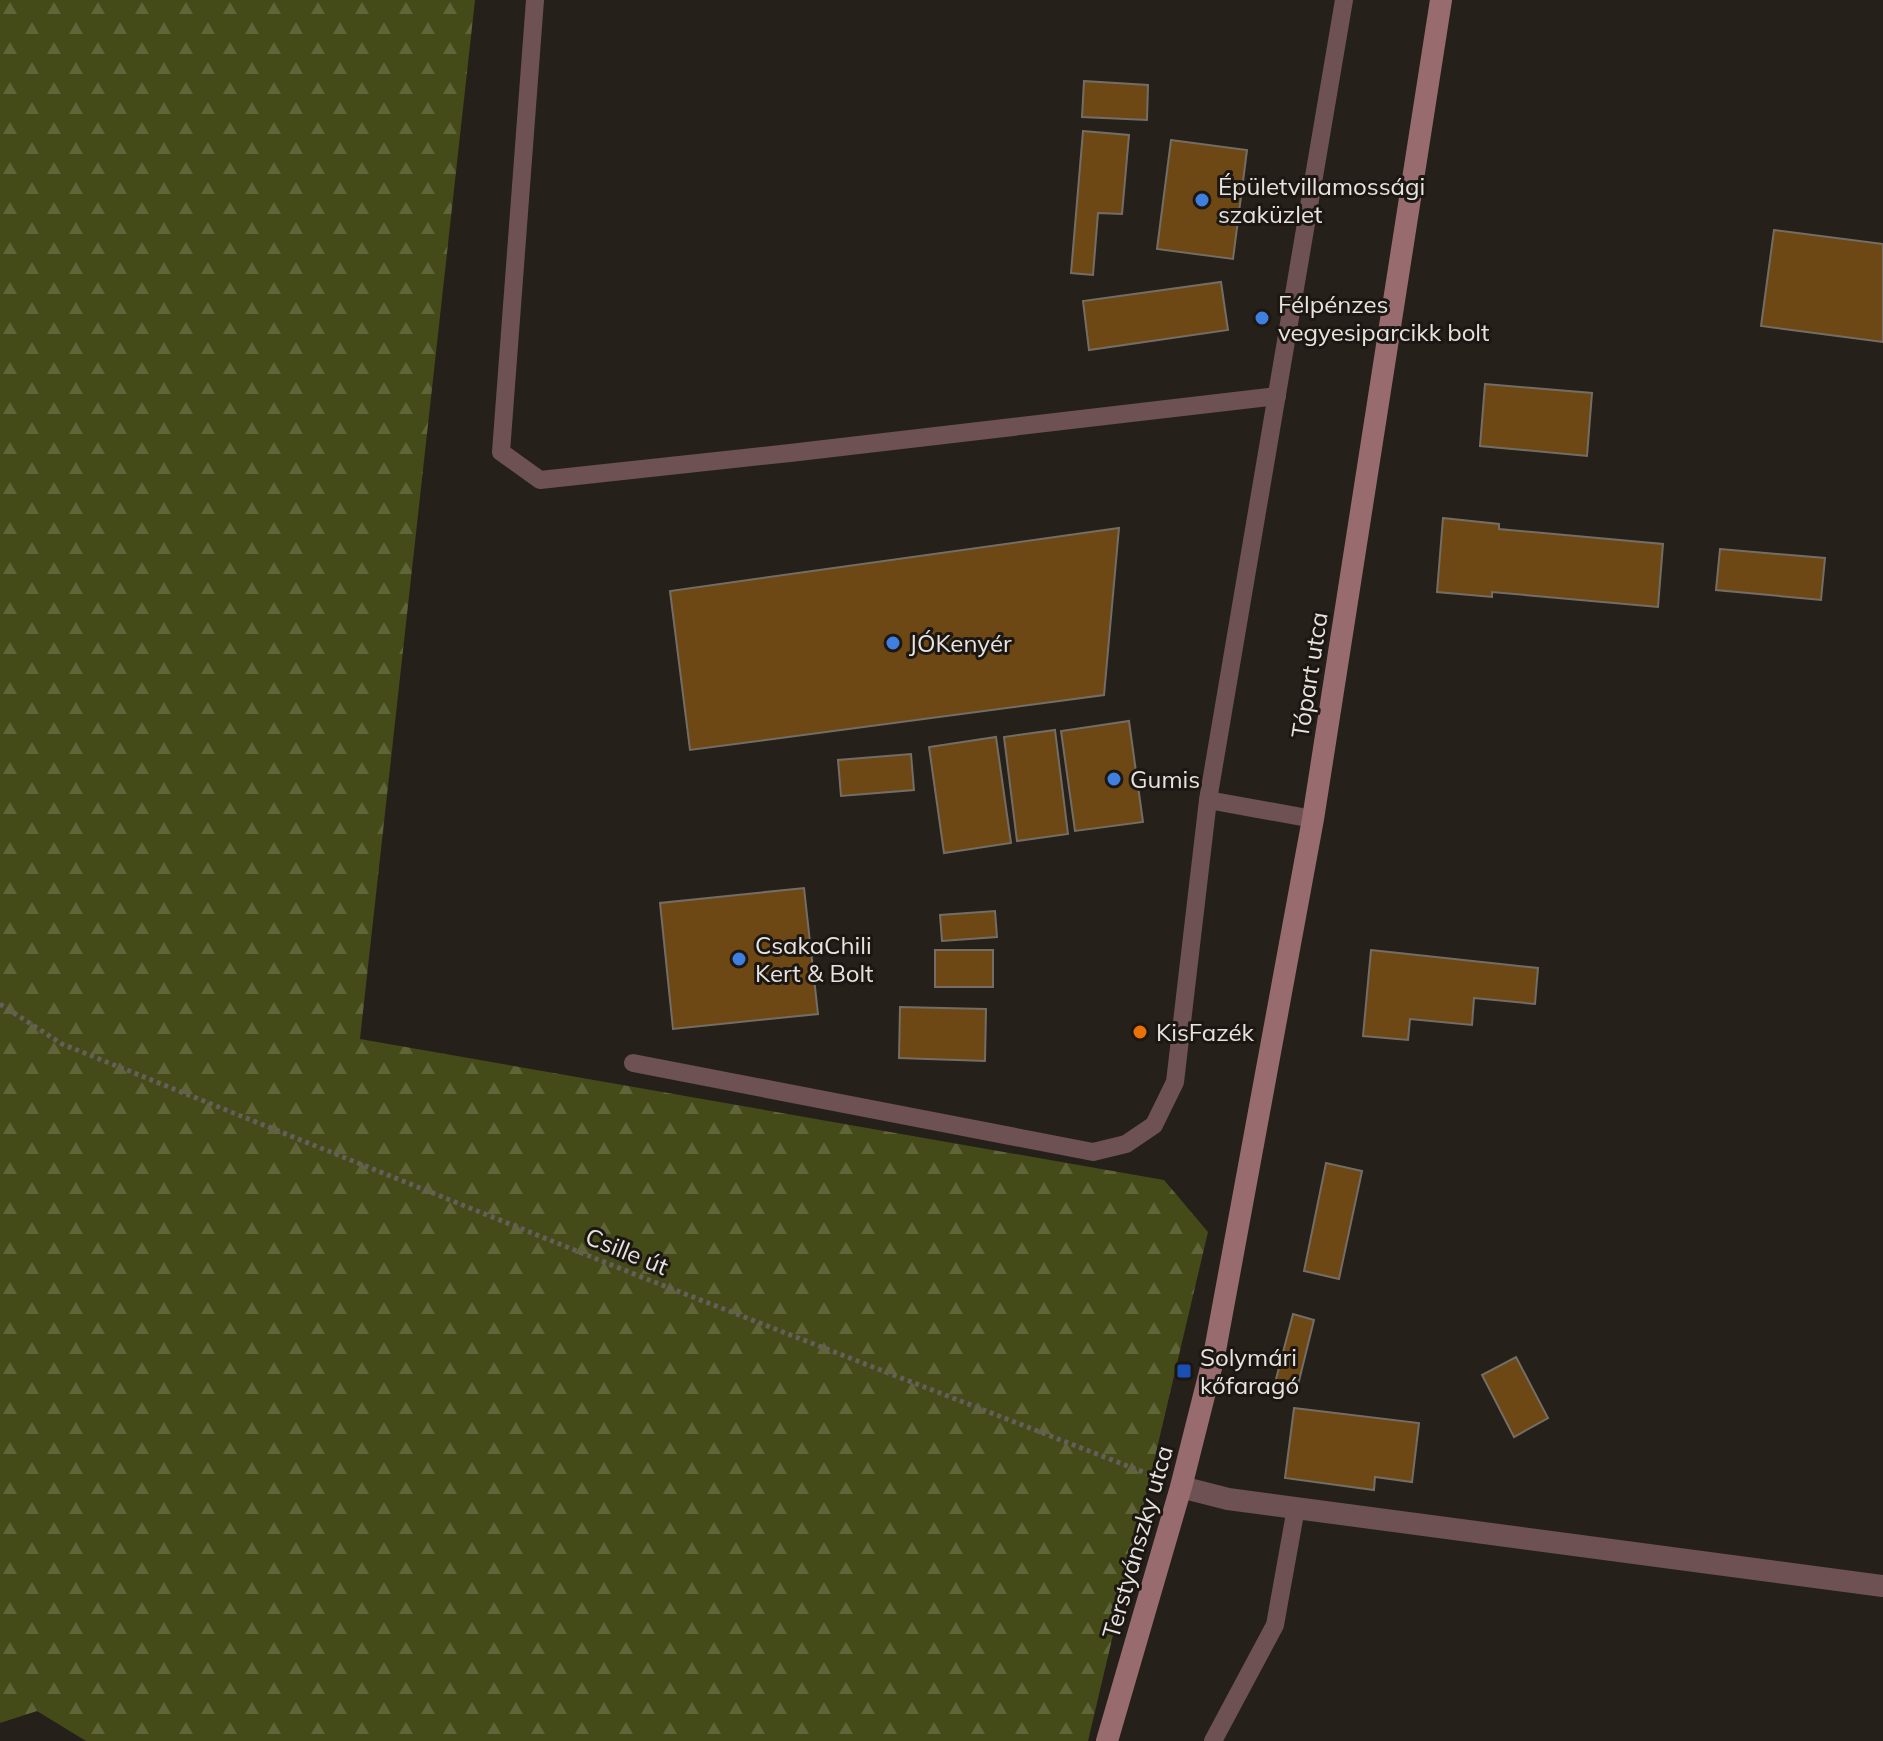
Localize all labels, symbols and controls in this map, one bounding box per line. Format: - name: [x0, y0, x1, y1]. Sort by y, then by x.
- place label: Épületvillamossági szaküzlet: [1218, 171, 1425, 229]
- marker: Épületvillamossági szaküzlet: [1193, 191, 1211, 209]
- place label: Félpénzes vegyesiparcikk bolt: [1278, 289, 1490, 347]
- marker: Félpénzes vegyesiparcikk bolt: [1253, 309, 1271, 327]
- street label: Tópart utca: [1284, 610, 1334, 740]
- place label: JÓKenyér: [909, 628, 1012, 658]
- marker: JÓKenyér: [884, 634, 902, 652]
- place label: Gumis: [1130, 764, 1200, 794]
- marker: Gumis: [1105, 770, 1123, 788]
- place label: CsakaChili Kert & Bolt: [755, 930, 874, 988]
- marker: CsakaChili Kert & Bolt: [730, 950, 748, 968]
- place label: KisFazék: [1156, 1017, 1255, 1047]
- marker: KisFazék: [1131, 1023, 1149, 1041]
- street label: Csille út: [581, 1221, 673, 1281]
- place label: Solymári kőfaragó: [1200, 1342, 1299, 1400]
- marker: Solymári kőfaragó: [1175, 1362, 1193, 1380]
- street label: Terstyánszky utca: [1095, 1442, 1179, 1642]

